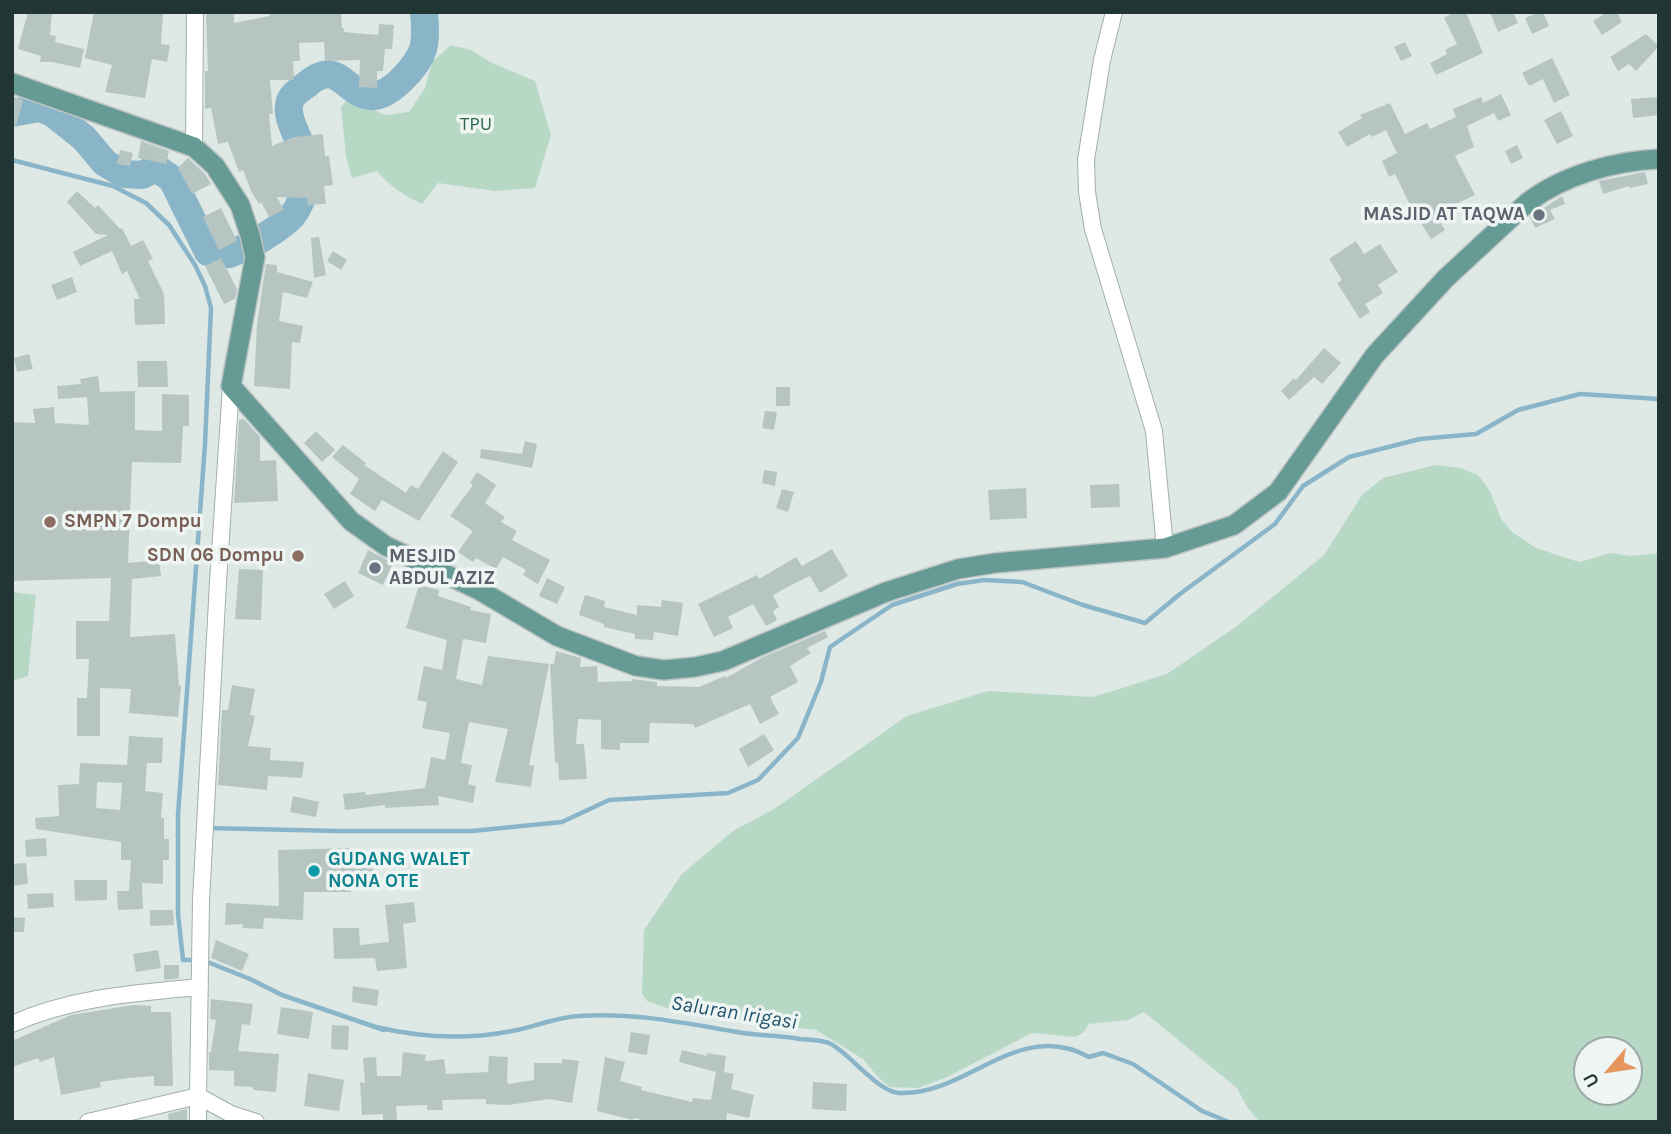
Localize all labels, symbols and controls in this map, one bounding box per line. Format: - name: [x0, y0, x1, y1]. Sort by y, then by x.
- park label: TPU: [460, 114, 492, 136]
- place label: MASJID AT TAQWA: [1363, 204, 1525, 226]
- marker: MASJID AT TAQWA: [1531, 207, 1547, 223]
- place label: SMPN 7 Dompu: [64, 511, 202, 533]
- marker: SMPN 7 Dompu: [42, 514, 58, 530]
- place label: SDN 06 Dompu: [147, 545, 284, 567]
- place label: MESJID ABDUL AZIZ: [389, 546, 495, 590]
- marker: SDN 06 Dompu: [290, 548, 306, 564]
- marker: MESJID ABDUL AZIZ: [367, 560, 383, 576]
- place label: GUDANG WALET NONA OTE: [328, 849, 470, 893]
- marker: GUDANG WALET NONA OTE: [306, 863, 322, 879]
- water label: Saluran Irigasi: [669, 991, 799, 1035]
- north arrow: [1573, 1036, 1643, 1106]
- text: U: [1579, 1069, 1604, 1091]

